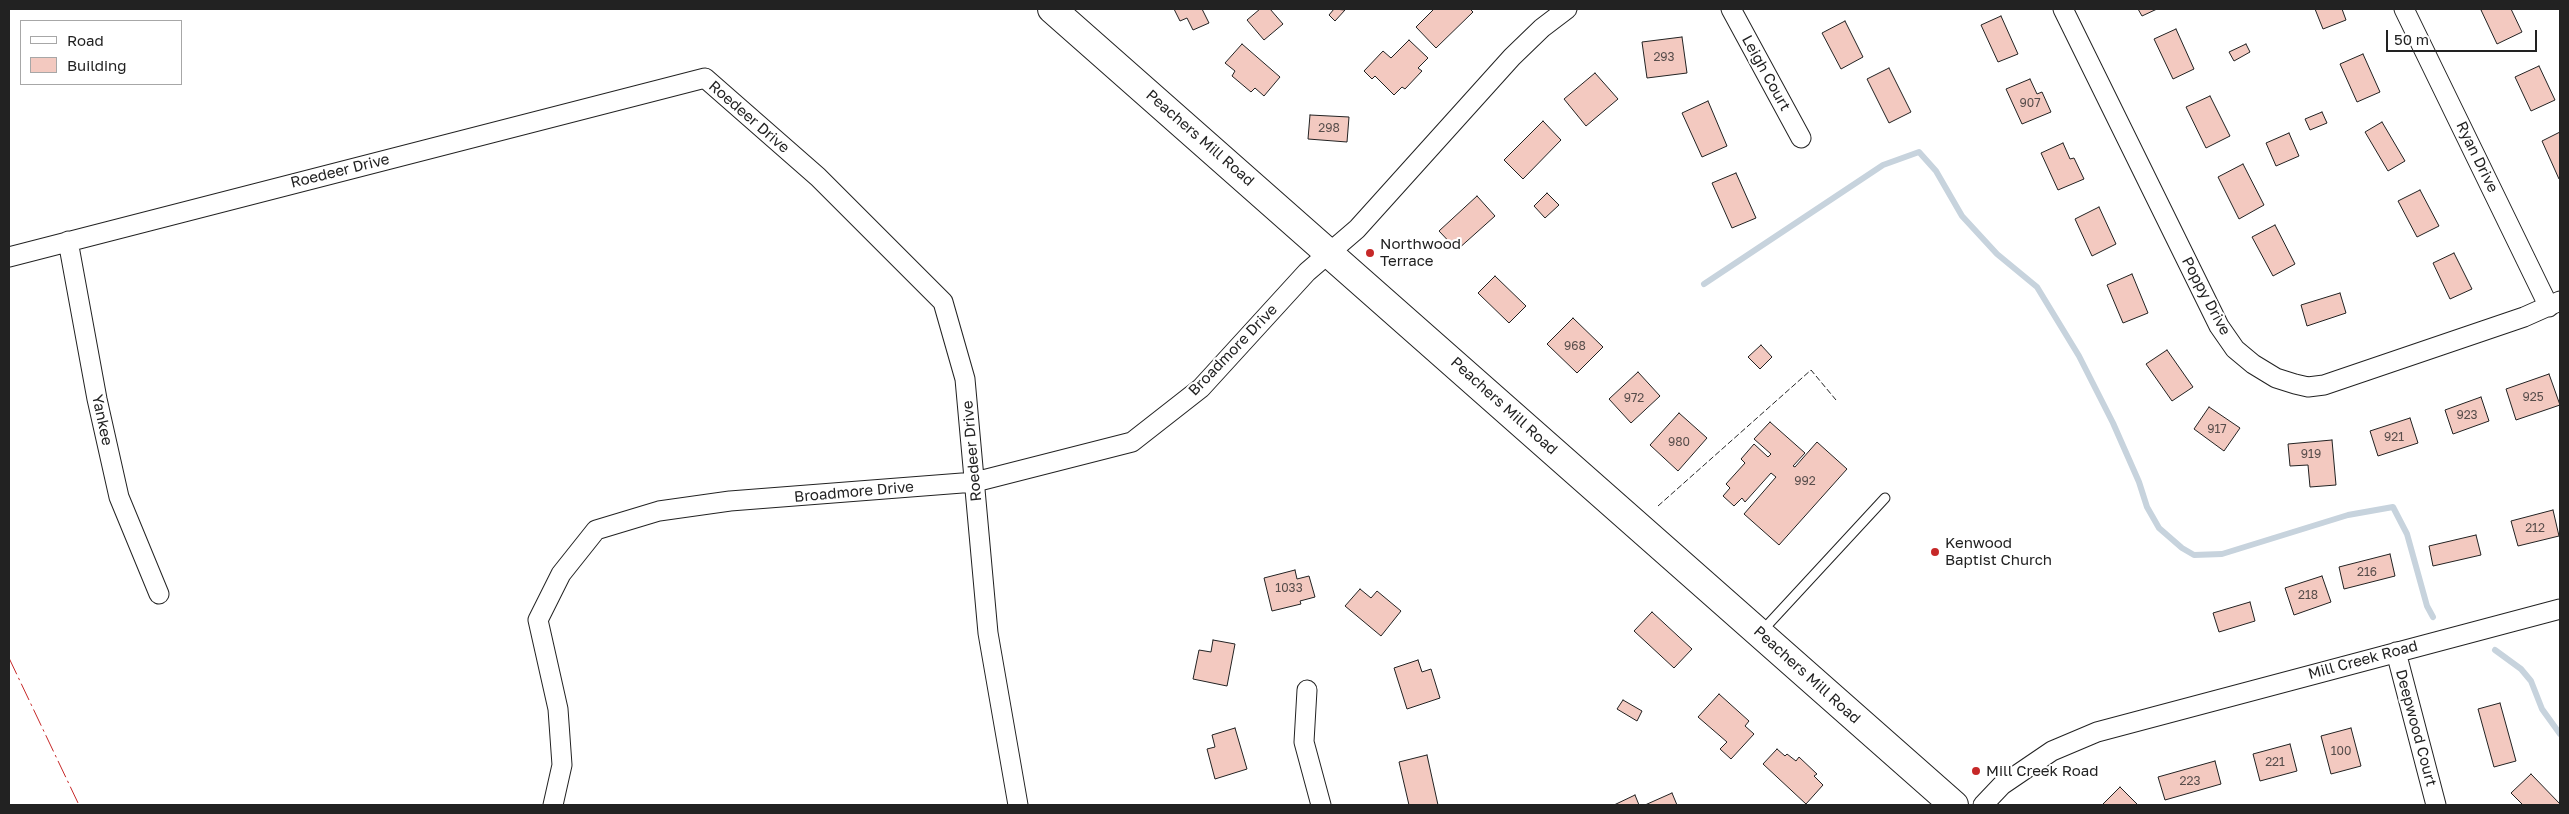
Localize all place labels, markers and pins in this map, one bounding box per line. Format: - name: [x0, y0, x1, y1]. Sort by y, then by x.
- place label: Northwood Terrace: [1380, 235, 1461, 270]
- marker: Northwood Terrace: [1364, 247, 1376, 259]
- place label: Kenwood Baptist Church: [1945, 534, 2052, 569]
- marker: Kenwood Baptist Church: [1929, 546, 1941, 558]
- place label: Mill Creek Road: [1986, 762, 2099, 780]
- marker: Mill Creek Road: [1970, 765, 1982, 777]

